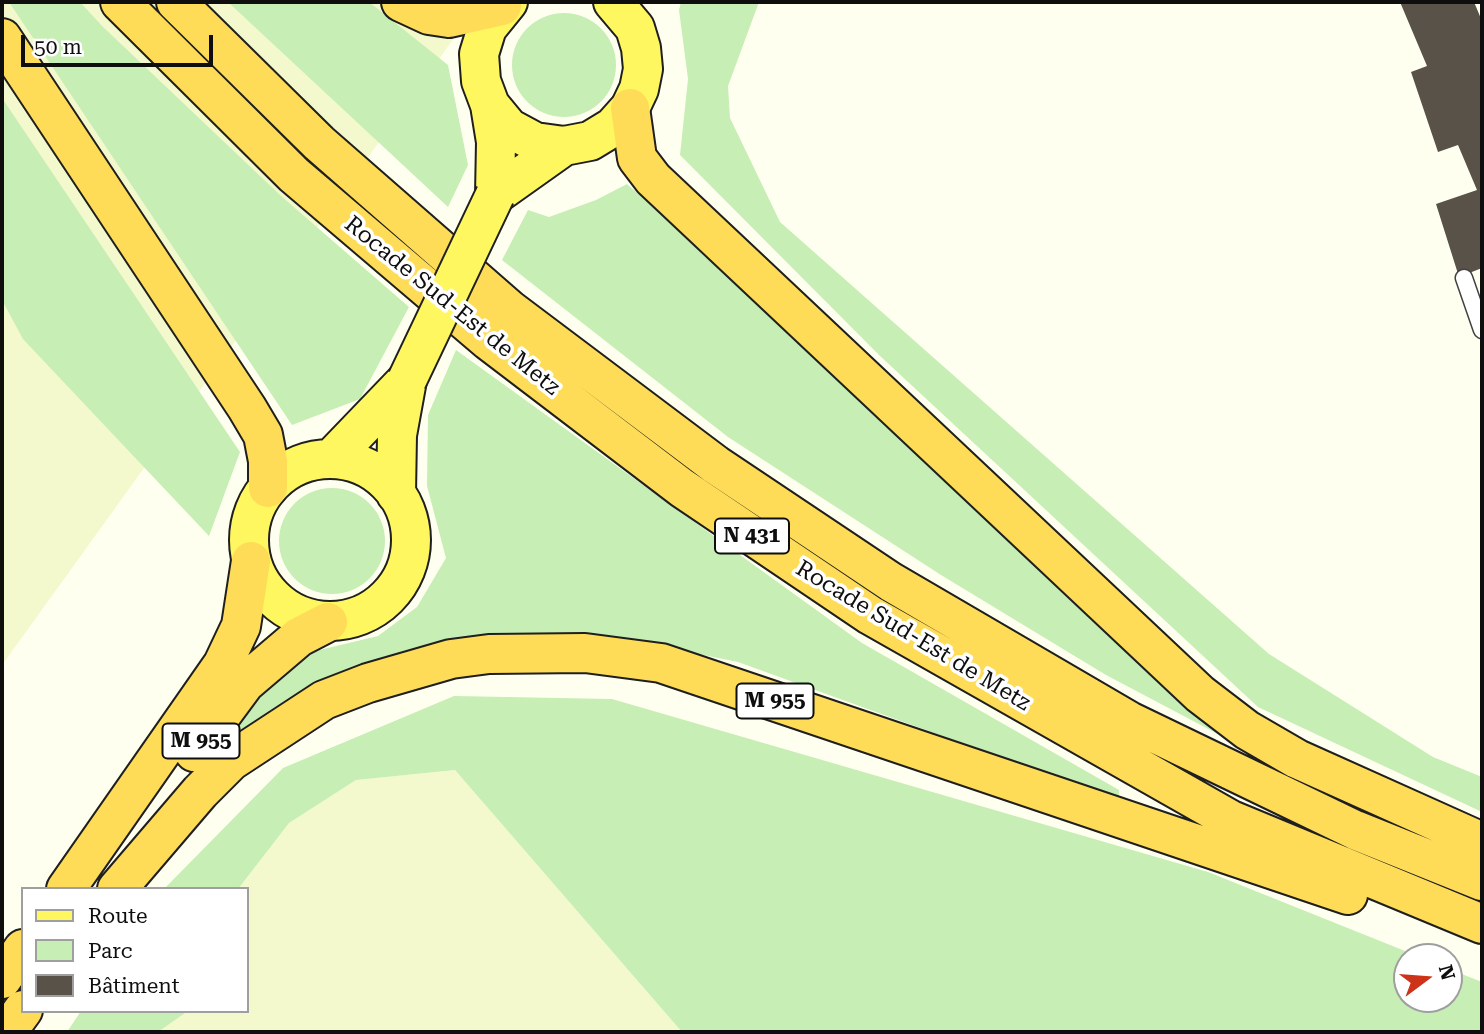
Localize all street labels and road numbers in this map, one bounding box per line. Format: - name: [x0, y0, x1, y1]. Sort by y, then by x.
- street label: Rocade Sud-Est de Metz: [339, 211, 565, 401]
- road number: N 431: [715, 518, 789, 554]
- street label: Rocade Sud-Est de Metz: [791, 555, 1035, 717]
- road number: M 955: [736, 684, 814, 718]
- road number: M 955: [162, 724, 240, 758]

